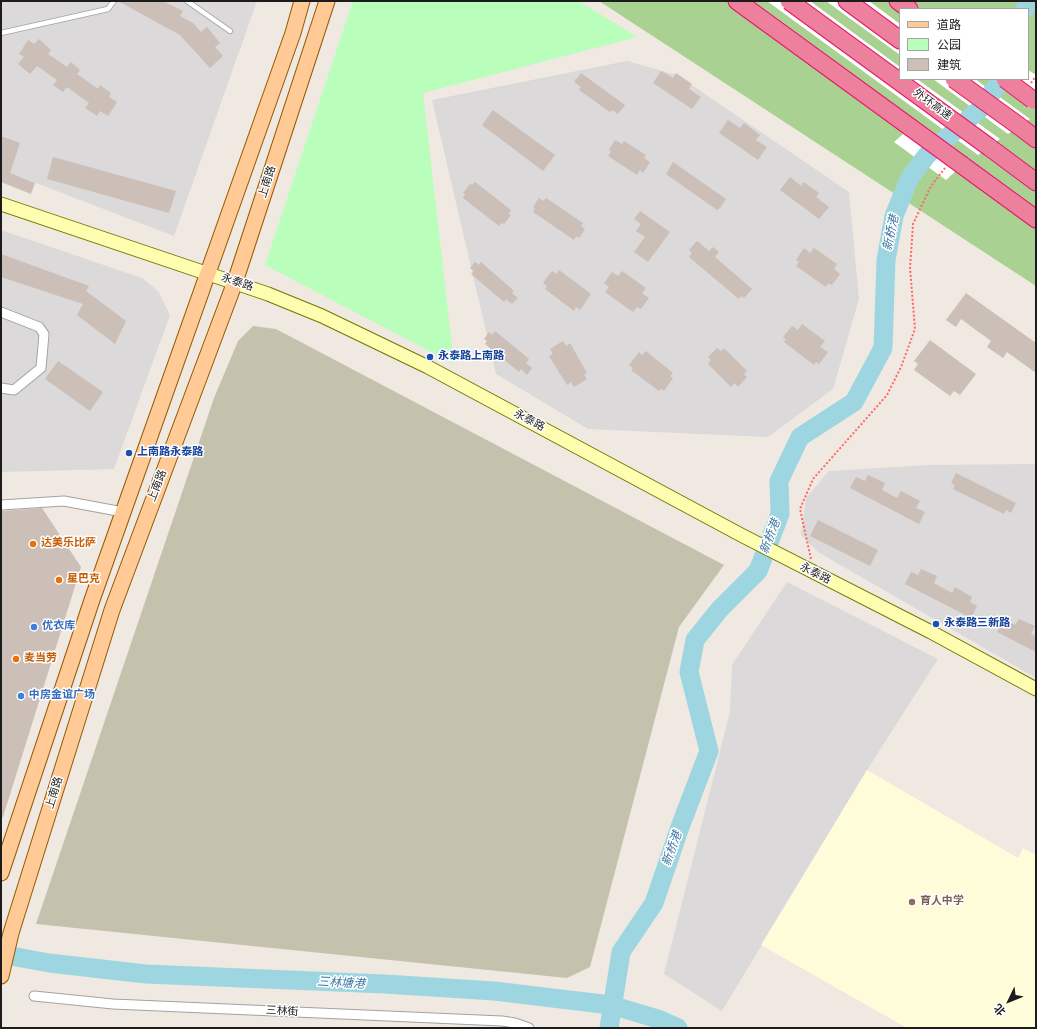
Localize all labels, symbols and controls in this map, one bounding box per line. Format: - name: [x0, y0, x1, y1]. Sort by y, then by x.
- legend: [899, 8, 1029, 80]
- text: 道路: [937, 17, 961, 34]
- text: 公园: [937, 37, 961, 54]
- text: 建筑: [937, 57, 961, 74]
- street label: 外环高速: [910, 87, 954, 123]
- street label: 上南路: [257, 164, 279, 200]
- water label: 新桥港: [881, 214, 903, 252]
- street label: 永泰路: [219, 271, 255, 295]
- place label: 永泰路上南路: [438, 350, 504, 364]
- marker: 永泰路上南路: [425, 352, 435, 362]
- street label: 永泰路: [511, 407, 547, 435]
- place label: 上南路永泰路: [137, 446, 203, 460]
- marker: 上南路永泰路: [124, 448, 134, 458]
- street label: 上南路: [146, 468, 170, 504]
- water label: 新桥港: [758, 518, 784, 556]
- place label: 达美乐比萨: [41, 537, 96, 551]
- marker: 达美乐比萨: [28, 539, 38, 549]
- street label: 永泰路: [797, 561, 833, 587]
- place label: 星巴克: [67, 573, 100, 587]
- marker: 星巴克: [54, 575, 64, 585]
- place label: 永泰路三新路: [944, 617, 1010, 631]
- marker: 永泰路三新路: [931, 619, 941, 629]
- place label: 优衣库: [42, 620, 75, 634]
- marker: 优衣库: [29, 622, 39, 632]
- place label: 麦当劳: [24, 652, 57, 666]
- marker: 麦当劳: [11, 654, 21, 664]
- place label: 中房金谊广场: [29, 689, 95, 703]
- marker: 中房金谊广场: [16, 691, 26, 701]
- street label: 上南路: [44, 775, 66, 811]
- water label: 新桥港: [660, 830, 686, 868]
- place label: 育人中学: [920, 895, 964, 909]
- marker: 育人中学: [907, 897, 917, 907]
- water label: 三林塘港: [317, 976, 365, 992]
- north arrow: [989, 981, 1029, 1021]
- text: 北: [991, 1000, 1009, 1019]
- street label: 三林街: [265, 1005, 299, 1019]

